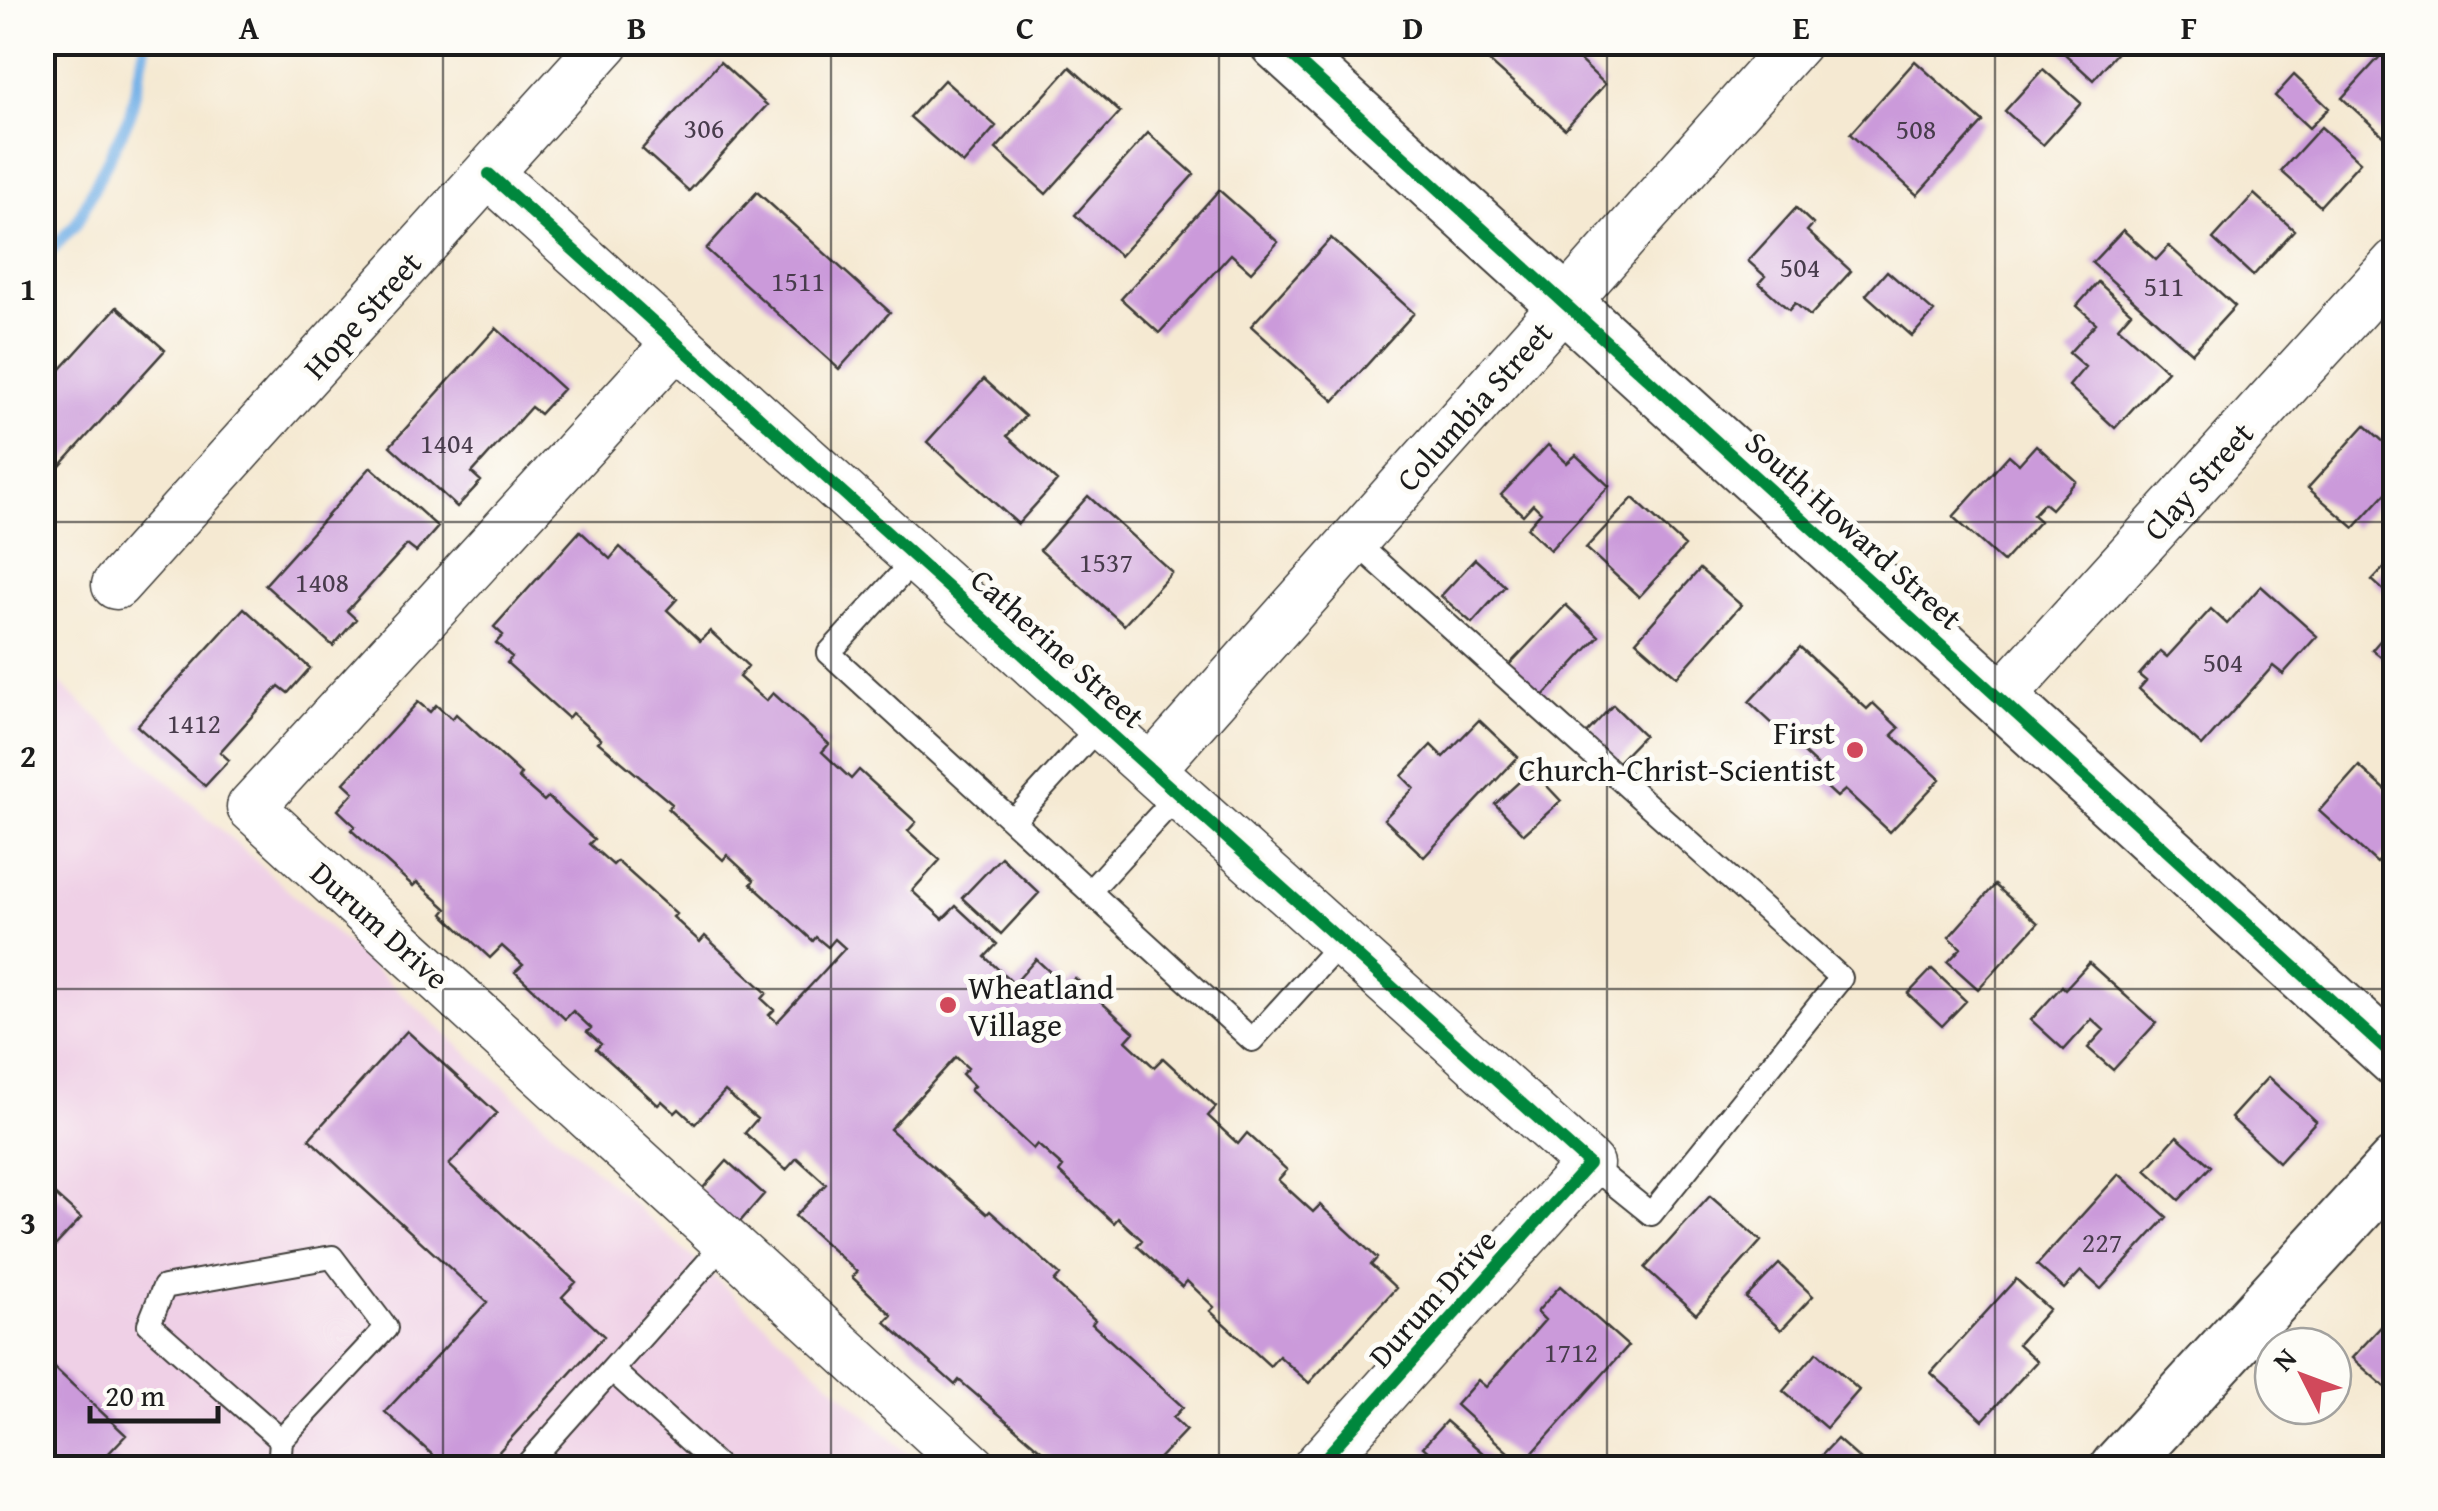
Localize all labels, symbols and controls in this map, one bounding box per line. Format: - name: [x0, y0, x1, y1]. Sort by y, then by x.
- text: A: [239, 4, 260, 51]
- text: B: [627, 4, 647, 51]
- text: C: [1016, 4, 1034, 51]
- text: D: [1403, 4, 1423, 51]
- text: E: [1792, 4, 1810, 51]
- text: F: [2181, 4, 2197, 51]
- house number: 306: [684, 107, 724, 148]
- house number: 508: [1896, 108, 1936, 149]
- street label: Hope Street: [292, 241, 432, 389]
- house number: 504: [1780, 246, 1820, 287]
- house number: 1511: [771, 260, 825, 301]
- text: 1: [20, 265, 36, 312]
- house number: 511: [2144, 265, 2184, 306]
- street label: Columbia Street: [1385, 310, 1563, 502]
- street label: Clay Street: [2132, 411, 2264, 551]
- street label: South Howard Street: [1735, 420, 1973, 640]
- house number: 1404: [420, 422, 474, 463]
- house number: 1537: [1079, 541, 1133, 582]
- street label: Catherine Street: [961, 557, 1155, 739]
- house number: 1408: [295, 561, 349, 602]
- house number: 504: [2203, 641, 2243, 682]
- house number: 1412: [167, 702, 221, 743]
- place label: First Church-Christ-Scientist: [1518, 709, 1835, 793]
- text: 2: [20, 732, 36, 779]
- marker: First Church-Christ-Scientist: [1844, 739, 1866, 761]
- street label: Durum Drive: [300, 850, 460, 1000]
- place label: Wheatland Village: [968, 964, 1114, 1048]
- marker: Wheatland Village: [937, 994, 959, 1016]
- text: 3: [20, 1199, 36, 1246]
- street label: Durum Drive: [1357, 1218, 1507, 1378]
- house number: 227: [2082, 1221, 2122, 1262]
- north arrow: [2253, 1326, 2353, 1426]
- house number: 1712: [1544, 1331, 1598, 1372]
- text: N: [2263, 1338, 2306, 1380]
- scale bar: [90, 1361, 218, 1423]
- text: 20 m: [105, 1373, 165, 1417]

